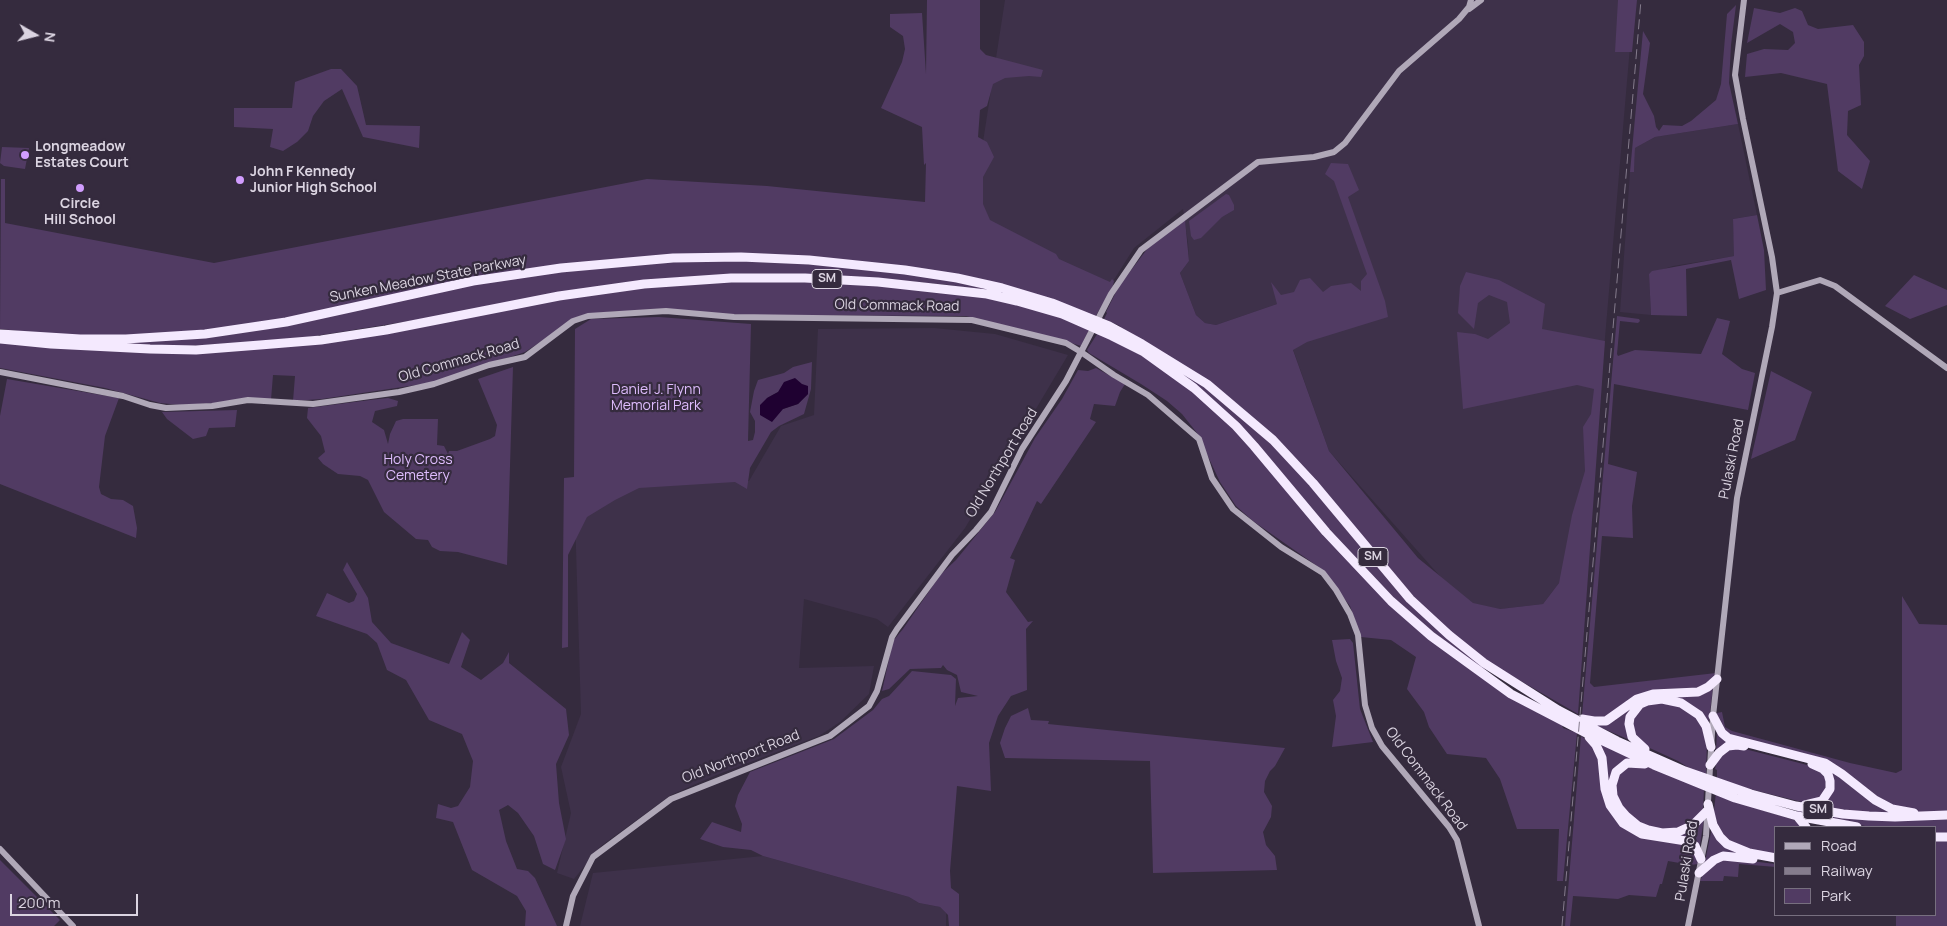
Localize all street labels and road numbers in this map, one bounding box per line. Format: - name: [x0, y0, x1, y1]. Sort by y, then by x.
- street label: Sunken Meadow State Parkway: [328, 252, 528, 306]
- road number: SM: [812, 270, 842, 288]
- street label: Old Commack Road: [834, 297, 960, 315]
- street label: Old Commack Road: [397, 336, 521, 386]
- street label: Old Northport Road: [963, 405, 1041, 521]
- street label: Pulaski Road: [1716, 417, 1748, 501]
- road number: SM: [1358, 548, 1388, 566]
- street label: Old Commack Road: [1382, 724, 1470, 834]
- street label: Old Northport Road: [680, 727, 802, 787]
- road number: SM: [1803, 800, 1833, 820]
- street label: Pulaski Road: [1672, 820, 1702, 902]

